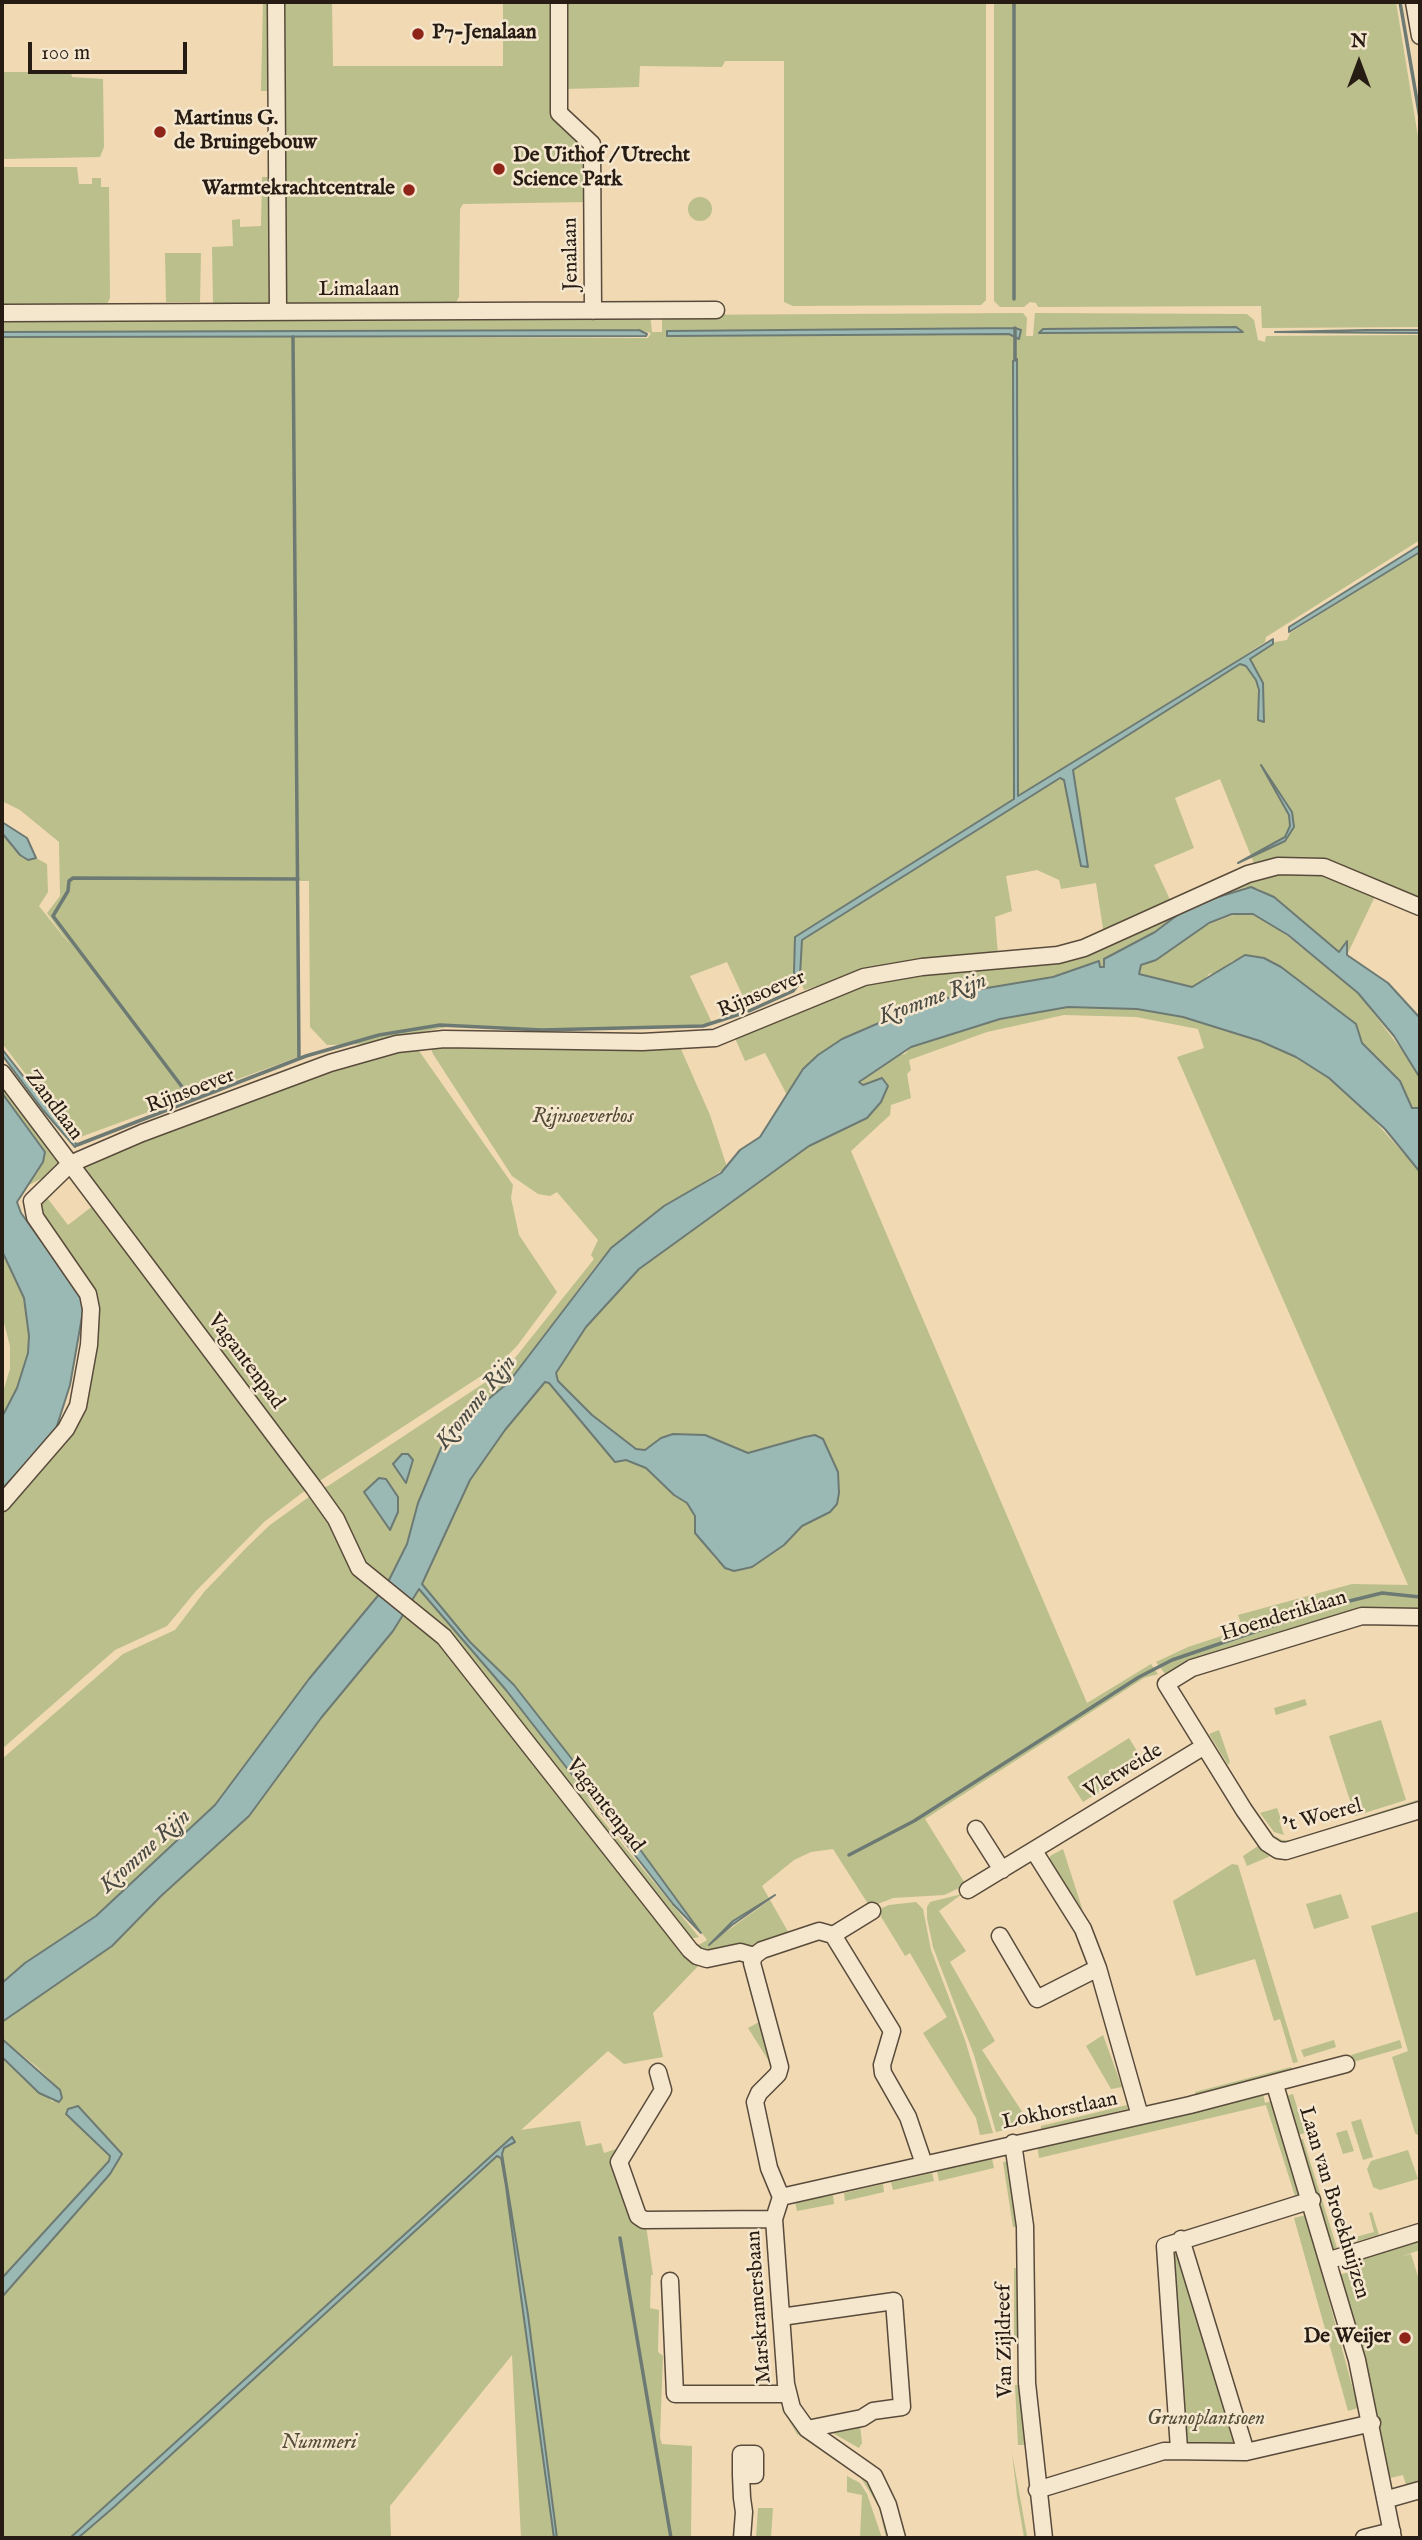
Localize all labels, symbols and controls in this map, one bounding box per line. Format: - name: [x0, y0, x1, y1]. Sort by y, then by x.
- place label: P7-Jenalaan: [432, 21, 537, 47]
- marker: P7-Jenalaan: [410, 26, 426, 42]
- scale bar: [32, 28, 191, 72]
- north arrow: [1324, 28, 1394, 98]
- text: N: [1351, 30, 1367, 54]
- text: 100 m: [41, 40, 90, 67]
- place label: Martinus G. de Bruingebouw: [174, 107, 317, 157]
- marker: Martinus G. de Bruingebouw: [152, 124, 168, 140]
- place label: De Uithof / Utrecht Science Park: [513, 144, 690, 194]
- marker: De Uithof / Utrecht Science Park: [491, 161, 507, 177]
- place label: Warmtekrachtcentrale: [202, 177, 395, 203]
- marker: Warmtekrachtcentrale: [401, 182, 417, 198]
- street label: Jenalaan: [559, 217, 585, 291]
- street label: Limalaan: [319, 278, 399, 304]
- street label: Rijnsoever: [715, 965, 809, 1025]
- water label: Kromme Rijn: [875, 968, 991, 1032]
- street label: Rijnsoever: [143, 1064, 239, 1120]
- street label: Zandlaan: [18, 1066, 88, 1146]
- park label: Rijnsoeverbos: [532, 1105, 634, 1131]
- street label: Vagantenpad: [201, 1309, 289, 1415]
- water label: Kromme Rijn: [431, 1350, 523, 1456]
- street label: Hoenderiklaan: [1218, 1586, 1350, 1648]
- street label: Vletweide: [1080, 1739, 1168, 1805]
- street label: Vagantenpad: [559, 1754, 649, 1858]
- street label: 't Woerel: [1281, 1794, 1365, 1840]
- water label: Kromme Rijn: [95, 1804, 197, 1900]
- street label: Lokhorstlaan: [1000, 2087, 1120, 2137]
- street label: Laan van Broekhuijzen: [1292, 2104, 1374, 2302]
- street label: Marskramersbaan: [742, 2230, 778, 2384]
- street label: Van Zijldreef: [992, 2284, 1020, 2398]
- place label: De Weijer: [1303, 2325, 1391, 2351]
- marker: De Weijer: [1397, 2330, 1413, 2346]
- park label: Grunoplantsoen: [1147, 2407, 1265, 2433]
- park label: Nummeri: [281, 2431, 357, 2457]

